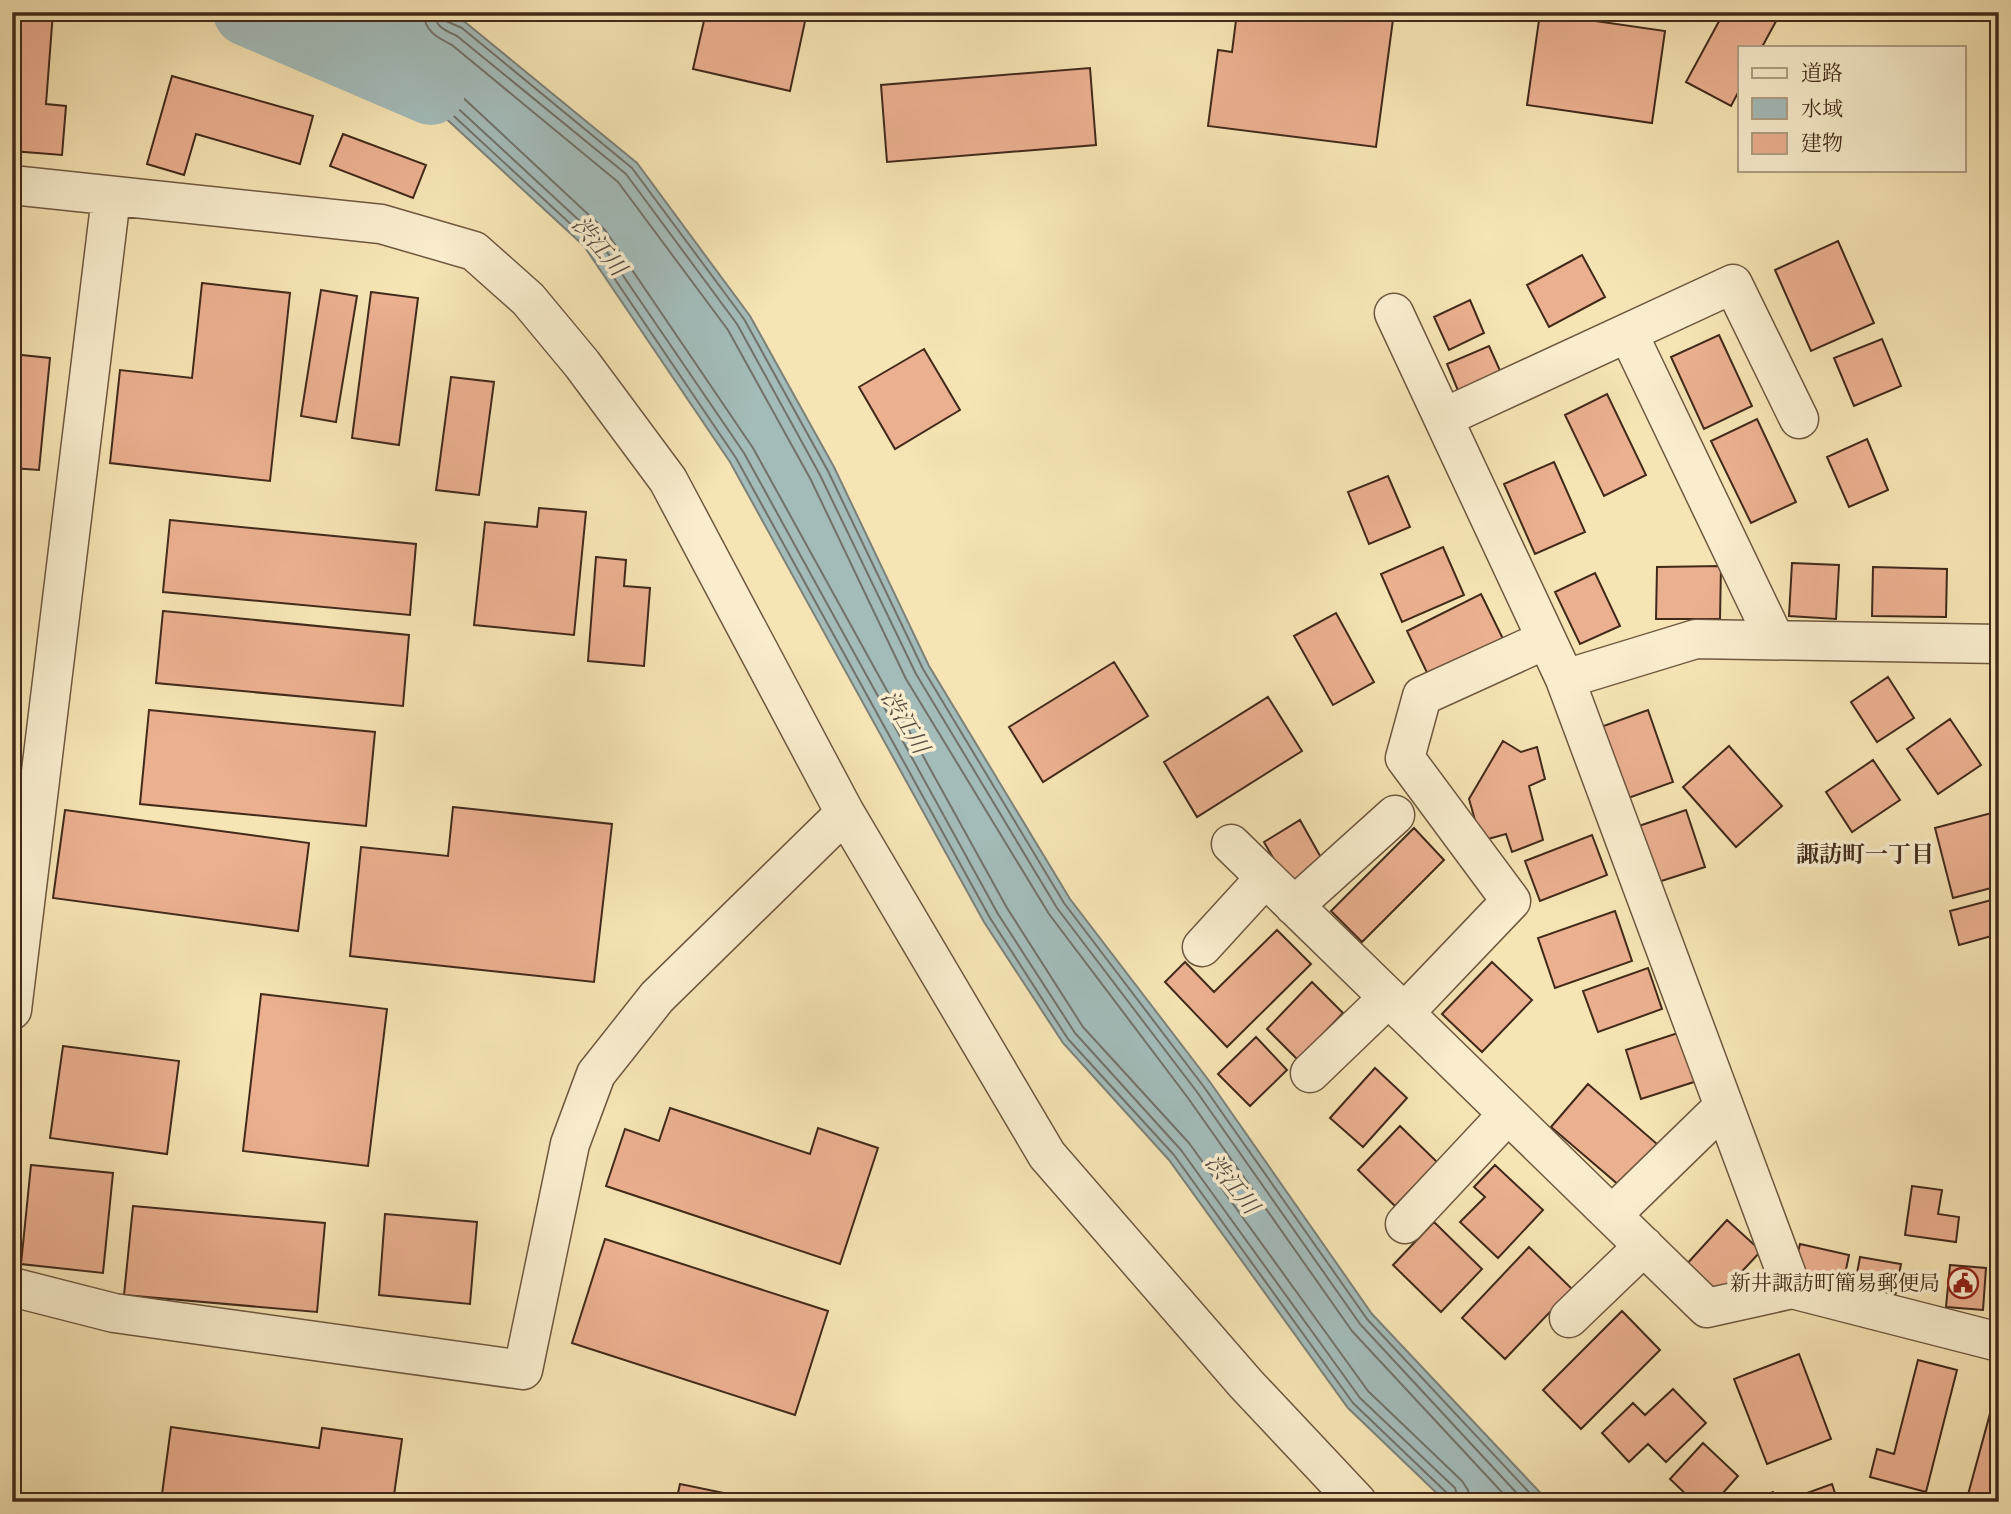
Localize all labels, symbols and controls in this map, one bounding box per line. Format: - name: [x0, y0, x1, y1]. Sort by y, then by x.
- legend: [1738, 46, 1966, 172]
- text: 道路: [1801, 61, 1843, 85]
- text: 水域: [1801, 97, 1843, 121]
- text: 建物: [1801, 131, 1843, 155]
- water label: 渋江川: [566, 211, 633, 283]
- water label: 渋江川: [876, 685, 936, 761]
- district label: 諏訪町一丁目: [1796, 841, 1934, 868]
- water label: 渋江川: [1200, 1149, 1266, 1222]
- public building icon: 新井諏訪町簡易郵便局: [1946, 1266, 1980, 1300]
- place label: 新井諏訪町簡易郵便局: [1730, 1271, 1940, 1295]

